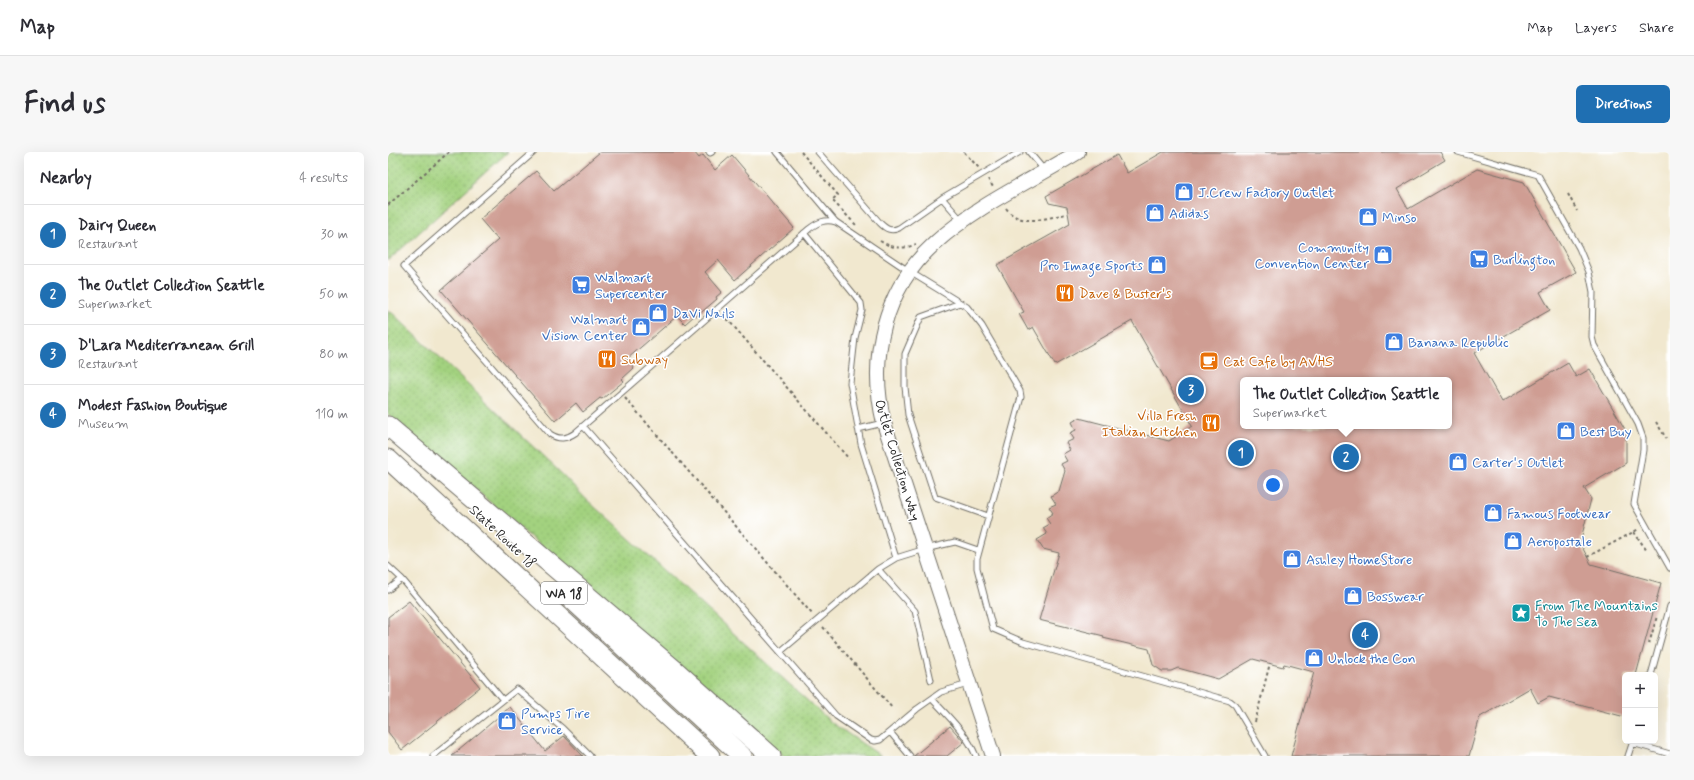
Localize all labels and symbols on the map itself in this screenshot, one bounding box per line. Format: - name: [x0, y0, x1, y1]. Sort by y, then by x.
- shop icon: J.Crew Factory Outlet: [1173, 181, 1195, 203]
- place label: J.Crew Factory Outlet: [1198, 184, 1335, 202]
- shop icon: Adidas: [1144, 202, 1166, 224]
- place label: Adidas: [1169, 205, 1209, 223]
- shop icon: Minso: [1357, 206, 1379, 228]
- place label: Minso: [1382, 209, 1417, 227]
- place label: Community Convention Center: [1254, 239, 1369, 273]
- shop icon: Community Convention Center: [1372, 244, 1394, 266]
- supermarket icon: Burlington: [1468, 248, 1490, 270]
- place label: Burlington: [1493, 251, 1555, 271]
- shop icon: Pro Image Sports: [1146, 254, 1168, 276]
- place label: Pro Image Sports: [1040, 257, 1143, 277]
- place label: Walmart Supercenter: [595, 269, 667, 303]
- supermarket icon: Walmart Supercenter: [570, 274, 592, 296]
- restaurant icon: Dave & Buster's: [1054, 282, 1076, 304]
- place label: Dave & Buster's: [1079, 285, 1171, 303]
- shop icon: DaVi Nails: [647, 302, 669, 324]
- place label: DaVi Nails: [672, 305, 735, 323]
- place label: Walmart Vision Center: [542, 311, 627, 345]
- shop icon: Walmart Vision Center: [630, 316, 652, 338]
- shop icon: Banana Republic: [1383, 331, 1405, 353]
- place label: Banana Republic: [1408, 334, 1509, 352]
- restaurant icon: Subway: [596, 348, 618, 370]
- cafe icon: Cat Cafe by AVHS: [1198, 350, 1220, 372]
- place label: Subway: [621, 351, 668, 369]
- place label: Cat Cafe by AVHS: [1223, 353, 1333, 371]
- pin: 3: [1178, 375, 1204, 405]
- street label: Outlet Collection Way: [870, 397, 924, 523]
- place label: Villa Fresh Italian Kitchen: [1102, 407, 1197, 441]
- restaurant icon: Villa Fresh Italian Kitchen: [1200, 412, 1222, 434]
- shop icon: Best Buy: [1555, 420, 1577, 442]
- place label: Best Buy: [1580, 423, 1632, 441]
- pin: 1: [1228, 438, 1254, 468]
- pin: 2: [1333, 442, 1359, 472]
- shop icon: Carter's Outlet: [1447, 451, 1469, 473]
- place label: Carter's Outlet: [1472, 454, 1565, 472]
- your location: [1263, 475, 1283, 495]
- street label: State Route 18: [465, 501, 540, 572]
- shop icon: Famous Footwear: [1482, 502, 1504, 524]
- place label: Famous Footwear: [1507, 505, 1611, 523]
- shop icon: Aeropostale: [1502, 530, 1524, 552]
- place label: Aeropostale: [1527, 533, 1592, 551]
- shop icon: Ashley HomeStore: [1281, 548, 1303, 570]
- place label: Ashley HomeStore: [1306, 551, 1412, 569]
- road number: WA 18: [541, 582, 587, 604]
- shop icon: Bosswear: [1342, 585, 1364, 607]
- place label: Bosswear: [1367, 588, 1424, 606]
- place label: From The Mountains To The Sea: [1535, 597, 1658, 631]
- place icon: From The Mountains To The Sea: [1510, 602, 1532, 624]
- pin: 4: [1352, 620, 1378, 650]
- shop icon: Unlock the Con: [1303, 647, 1325, 669]
- place label: Unlock the Con: [1328, 650, 1416, 668]
- place label: Pumps Tire Service: [521, 705, 590, 739]
- shop icon: Pumps Tire Service: [496, 710, 518, 732]

